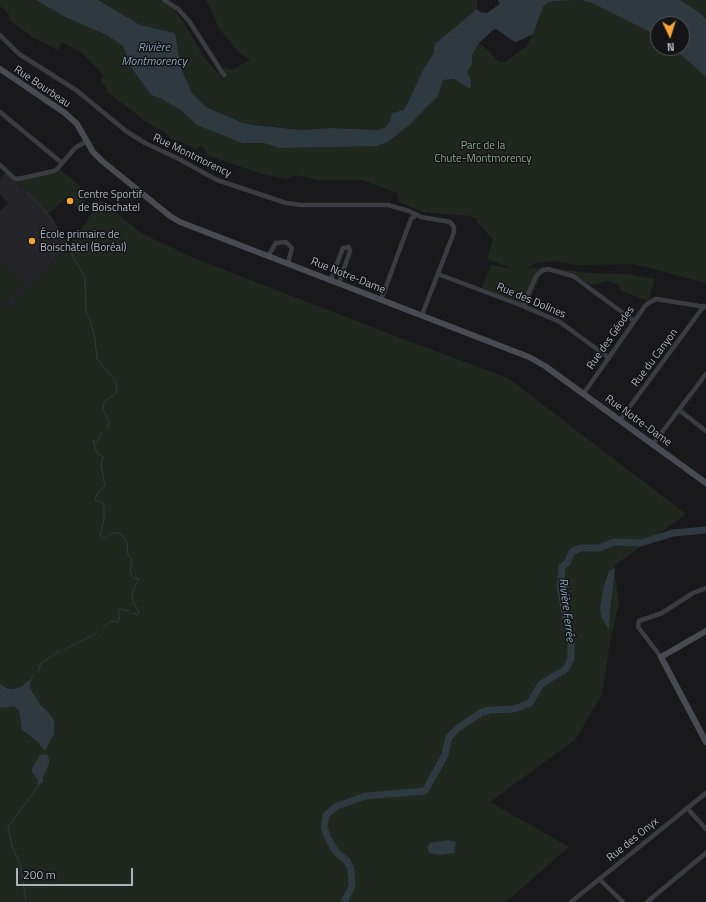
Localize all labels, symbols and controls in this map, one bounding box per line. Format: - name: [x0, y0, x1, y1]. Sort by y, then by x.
- north arrow: [650, 16, 690, 56]
- text: N: [666, 39, 675, 55]
- water label: Rivière Montmorency: [121, 41, 187, 69]
- street label: Rue Bourbeau: [11, 63, 73, 111]
- street label: Rue Montmorency: [151, 131, 233, 181]
- park label: Parc de la Chute-Montmorency: [435, 139, 531, 165]
- place label: Centre Sportif de Boischatel: [78, 188, 142, 214]
- marker: Centre Sportif de Boischatel: [65, 196, 75, 206]
- place label: École primaire de Boischâtel (Boréal): [40, 228, 126, 254]
- marker: École primaire de Boischâtel (Boréal): [27, 236, 37, 246]
- street label: Rue Notre-Dame: [309, 255, 387, 297]
- street label: Rue des Dolines: [494, 280, 568, 322]
- street label: Rue des Géodes: [584, 304, 638, 372]
- street label: Rue du Canyon: [629, 327, 681, 389]
- street label: Rue Notre-Dame: [602, 392, 674, 450]
- water label: Rivière Ferrée: [555, 577, 577, 643]
- street label: Rue des Onyx: [604, 815, 662, 865]
- scale bar: [18, 860, 135, 886]
- text: 200 m: [23, 865, 56, 884]

